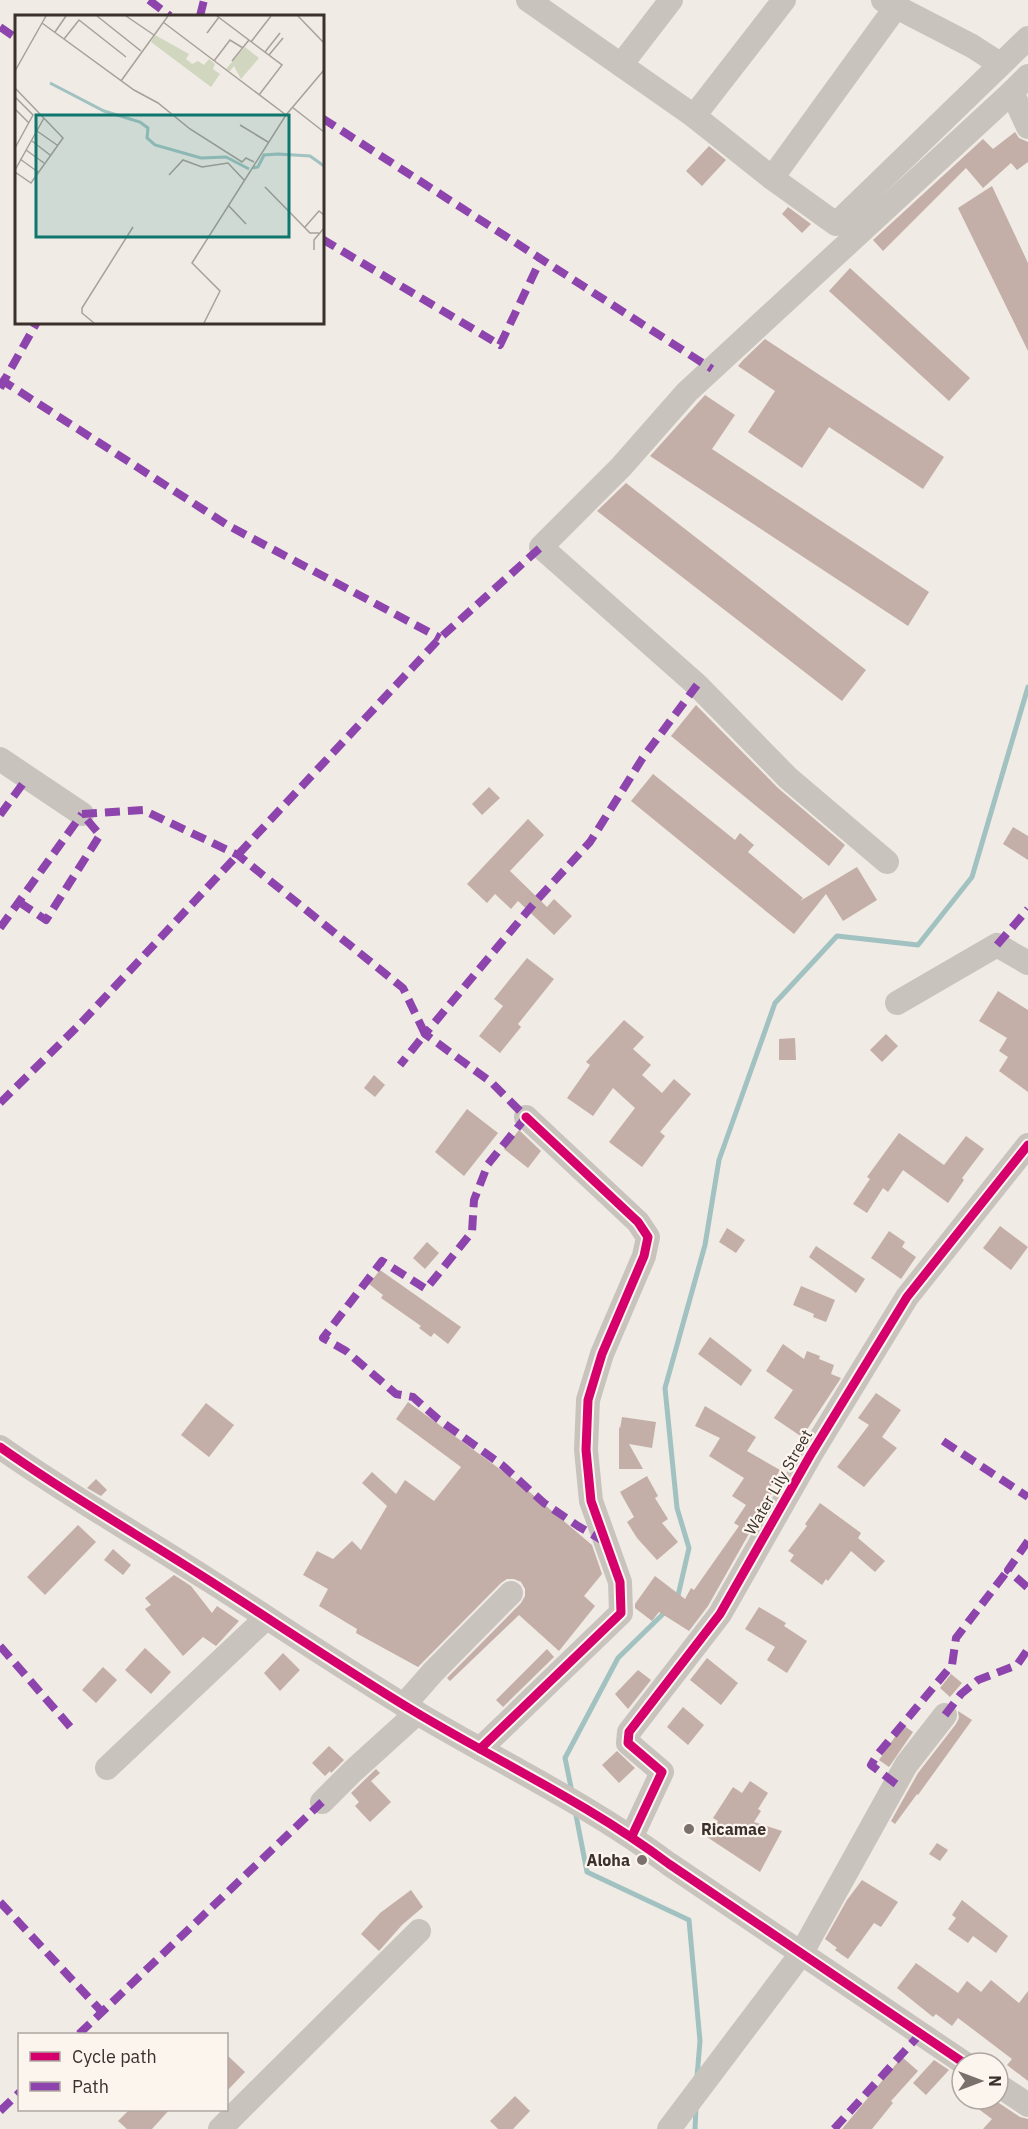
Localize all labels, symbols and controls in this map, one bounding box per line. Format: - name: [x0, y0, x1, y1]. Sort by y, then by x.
- inset map: [15, 15, 324, 324]
- street label: Water Lily Street: [740, 1426, 816, 1538]
- place label: Ricamae: [701, 1819, 766, 1839]
- marker: Ricamae: [682, 1822, 696, 1836]
- place label: Aloha: [587, 1850, 630, 1870]
- marker: Aloha: [635, 1853, 649, 1867]
- legend: [18, 2033, 228, 2111]
- text: Cycle path: [72, 2045, 157, 2068]
- north arrow: [950, 2051, 1010, 2111]
- text: Path: [72, 2075, 109, 2098]
- text: N: [985, 2075, 1005, 2087]

